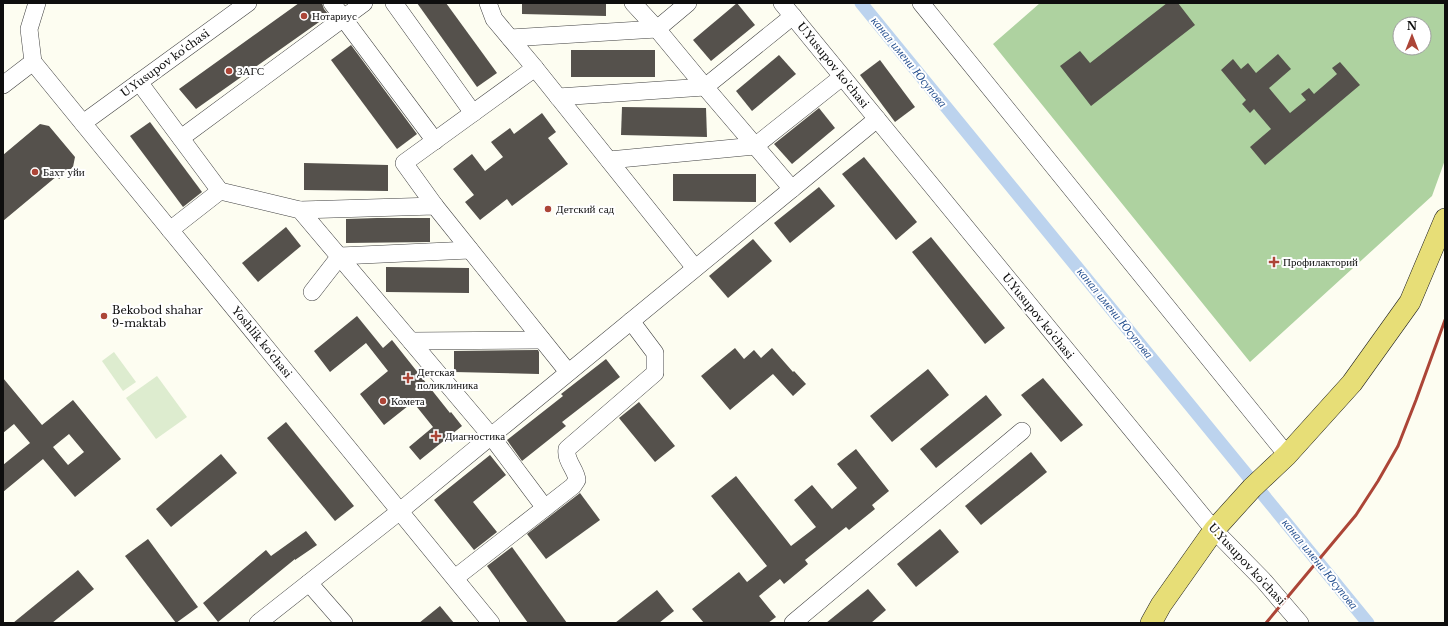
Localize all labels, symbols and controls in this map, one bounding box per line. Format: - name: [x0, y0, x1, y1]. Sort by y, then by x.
- place label: Нотариус: [312, 9, 357, 23]
- marker: Нотариус: [299, 11, 309, 21]
- water label: канал имени Юсупова: [868, 13, 950, 110]
- north arrow: [1392, 16, 1432, 56]
- street label: U.Yusupov ko'chasi: [794, 19, 872, 111]
- text: N: [1407, 19, 1418, 33]
- street label: U.Yusupov ko'chasi: [118, 26, 212, 100]
- place label: ЗАГС: [237, 64, 264, 78]
- marker: ЗАГС: [224, 66, 234, 76]
- place label: Бахт уйи: [43, 165, 85, 179]
- marker: Бахт уйи: [30, 167, 40, 177]
- place label: Детский сад: [556, 202, 615, 216]
- marker: Детский сад: [543, 204, 553, 214]
- place label: Профилакторий: [1283, 255, 1358, 269]
- marker: Профилакторий: [1268, 256, 1280, 268]
- water label: канал имени Юсупова: [1074, 264, 1156, 361]
- street label: U.Yusupov ko'chasi: [999, 270, 1077, 362]
- place label: Bekobod shahar 9-maktab: [112, 303, 204, 330]
- street label: Yoshlik ko'chasi: [228, 303, 295, 381]
- marker: Bekobod shahar 9-maktab: [99, 311, 109, 321]
- place label: Детская поликлиника: [417, 365, 478, 392]
- marker: Детская поликлиника: [402, 372, 414, 384]
- place label: Комета: [391, 394, 425, 408]
- marker: Комета: [378, 396, 388, 406]
- place label: Диагностика: [445, 429, 505, 443]
- marker: Диагностика: [430, 430, 442, 442]
- water label: канал имени Юсупова: [1279, 515, 1361, 612]
- street label: U.Yusupov ko'chasi: [1206, 520, 1289, 608]

